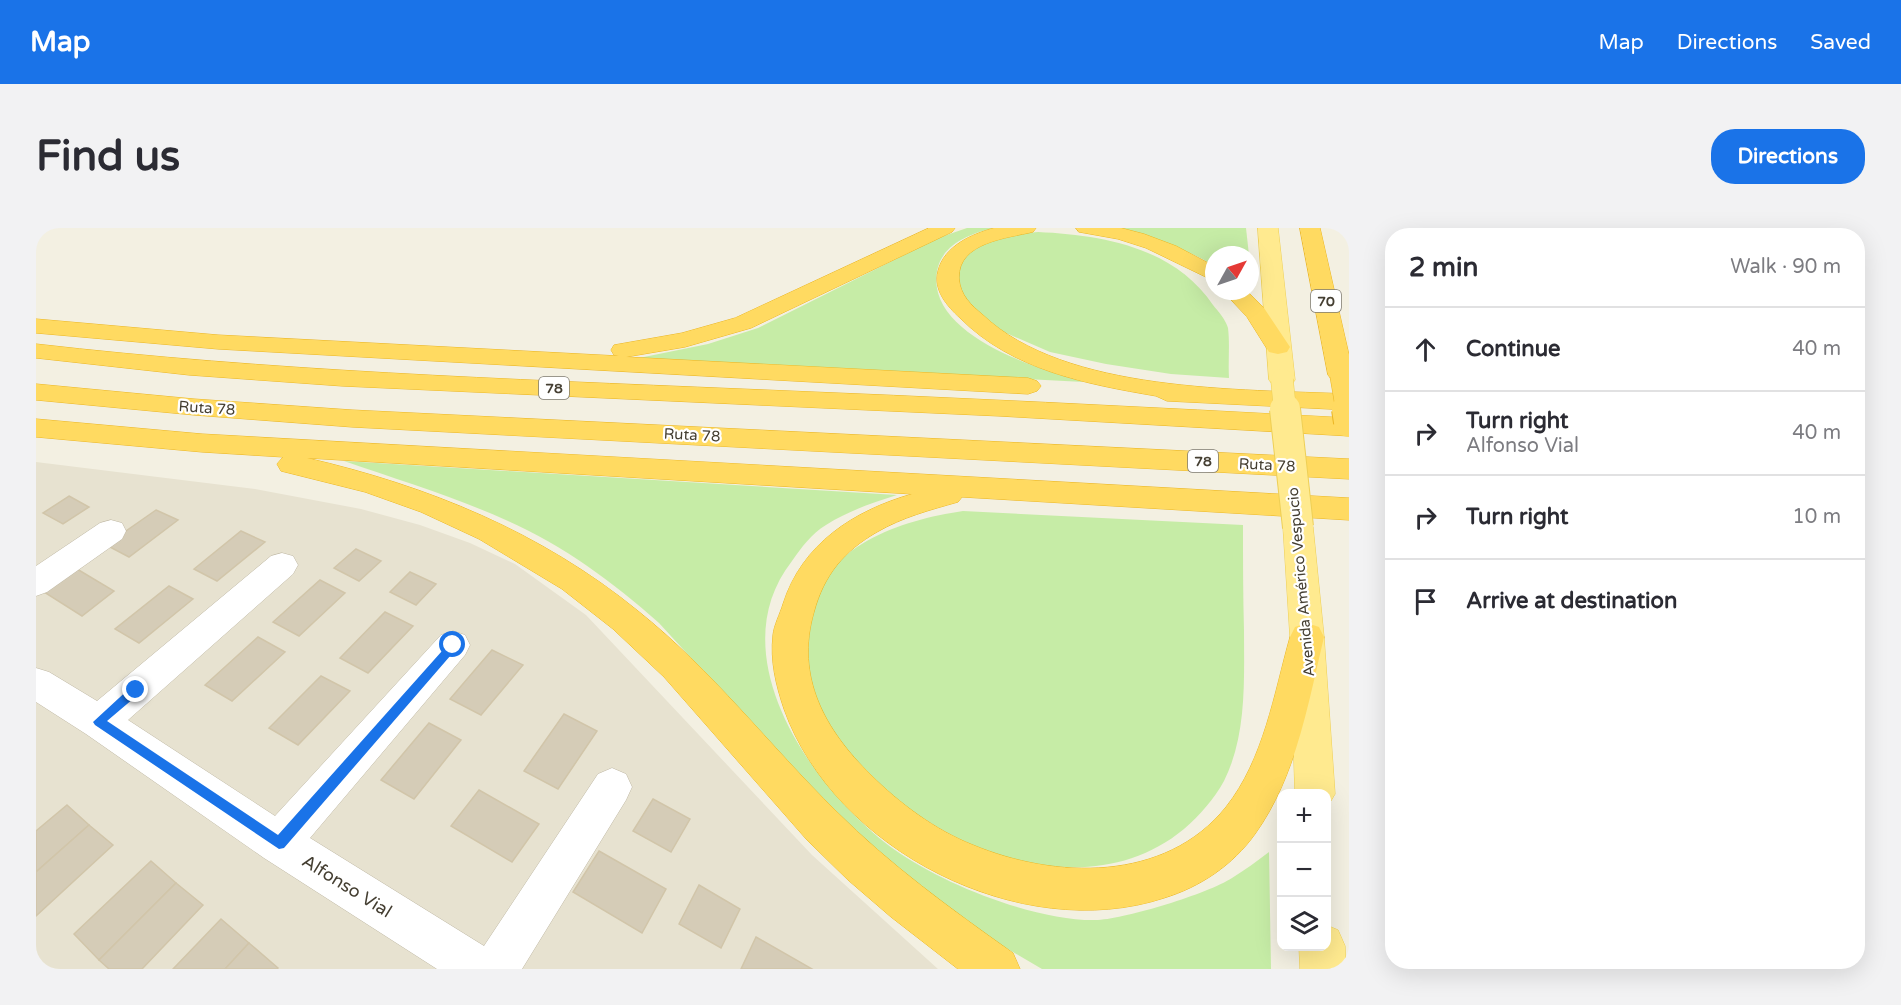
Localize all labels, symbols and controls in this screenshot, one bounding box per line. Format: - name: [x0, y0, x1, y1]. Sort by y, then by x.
- text: Map: [30, 25, 90, 59]
- text: Map: [1598, 30, 1644, 55]
- text: Directions: [1677, 30, 1777, 55]
- text: Saved: [1810, 30, 1871, 55]
- button: Directions: [1711, 129, 1865, 184]
- text: Find us: [36, 131, 180, 182]
- north arrow: [1205, 246, 1259, 300]
- text: 2 min: [1409, 252, 1478, 283]
- text: Walk · 90 m: [1730, 255, 1841, 279]
- road number: 70: [1311, 290, 1341, 312]
- icon: ahead: [1409, 333, 1442, 366]
- text: Continue: [1466, 336, 1561, 362]
- text: 40 m: [1792, 337, 1841, 361]
- road number: 78: [539, 377, 569, 399]
- street label: Ruta 78: [178, 397, 236, 419]
- text: Turn right: [1466, 408, 1568, 434]
- icon: right: [1409, 417, 1442, 450]
- text: 40 m: [1792, 421, 1841, 445]
- street label: Ruta 78: [663, 425, 721, 445]
- text: Alfonso Vial: [1466, 434, 1579, 458]
- road number: 78: [1188, 450, 1218, 472]
- street label: Ruta 78: [1238, 455, 1296, 475]
- street label: Avenida Américo Vespucio: [1284, 486, 1318, 678]
- icon: right: [1409, 501, 1442, 534]
- text: Turn right: [1466, 504, 1568, 530]
- text: 10 m: [1792, 505, 1841, 529]
- icon: arrive: [1409, 585, 1442, 618]
- text: Arrive at destination: [1466, 588, 1677, 614]
- route start: [439, 631, 465, 657]
- route end: [122, 676, 148, 702]
- map controls: [1277, 789, 1331, 951]
- button: +: [1277, 789, 1331, 843]
- button: −: [1277, 843, 1331, 897]
- street label: Alfonso Vial: [298, 850, 396, 922]
- button: layers: [1277, 897, 1331, 951]

